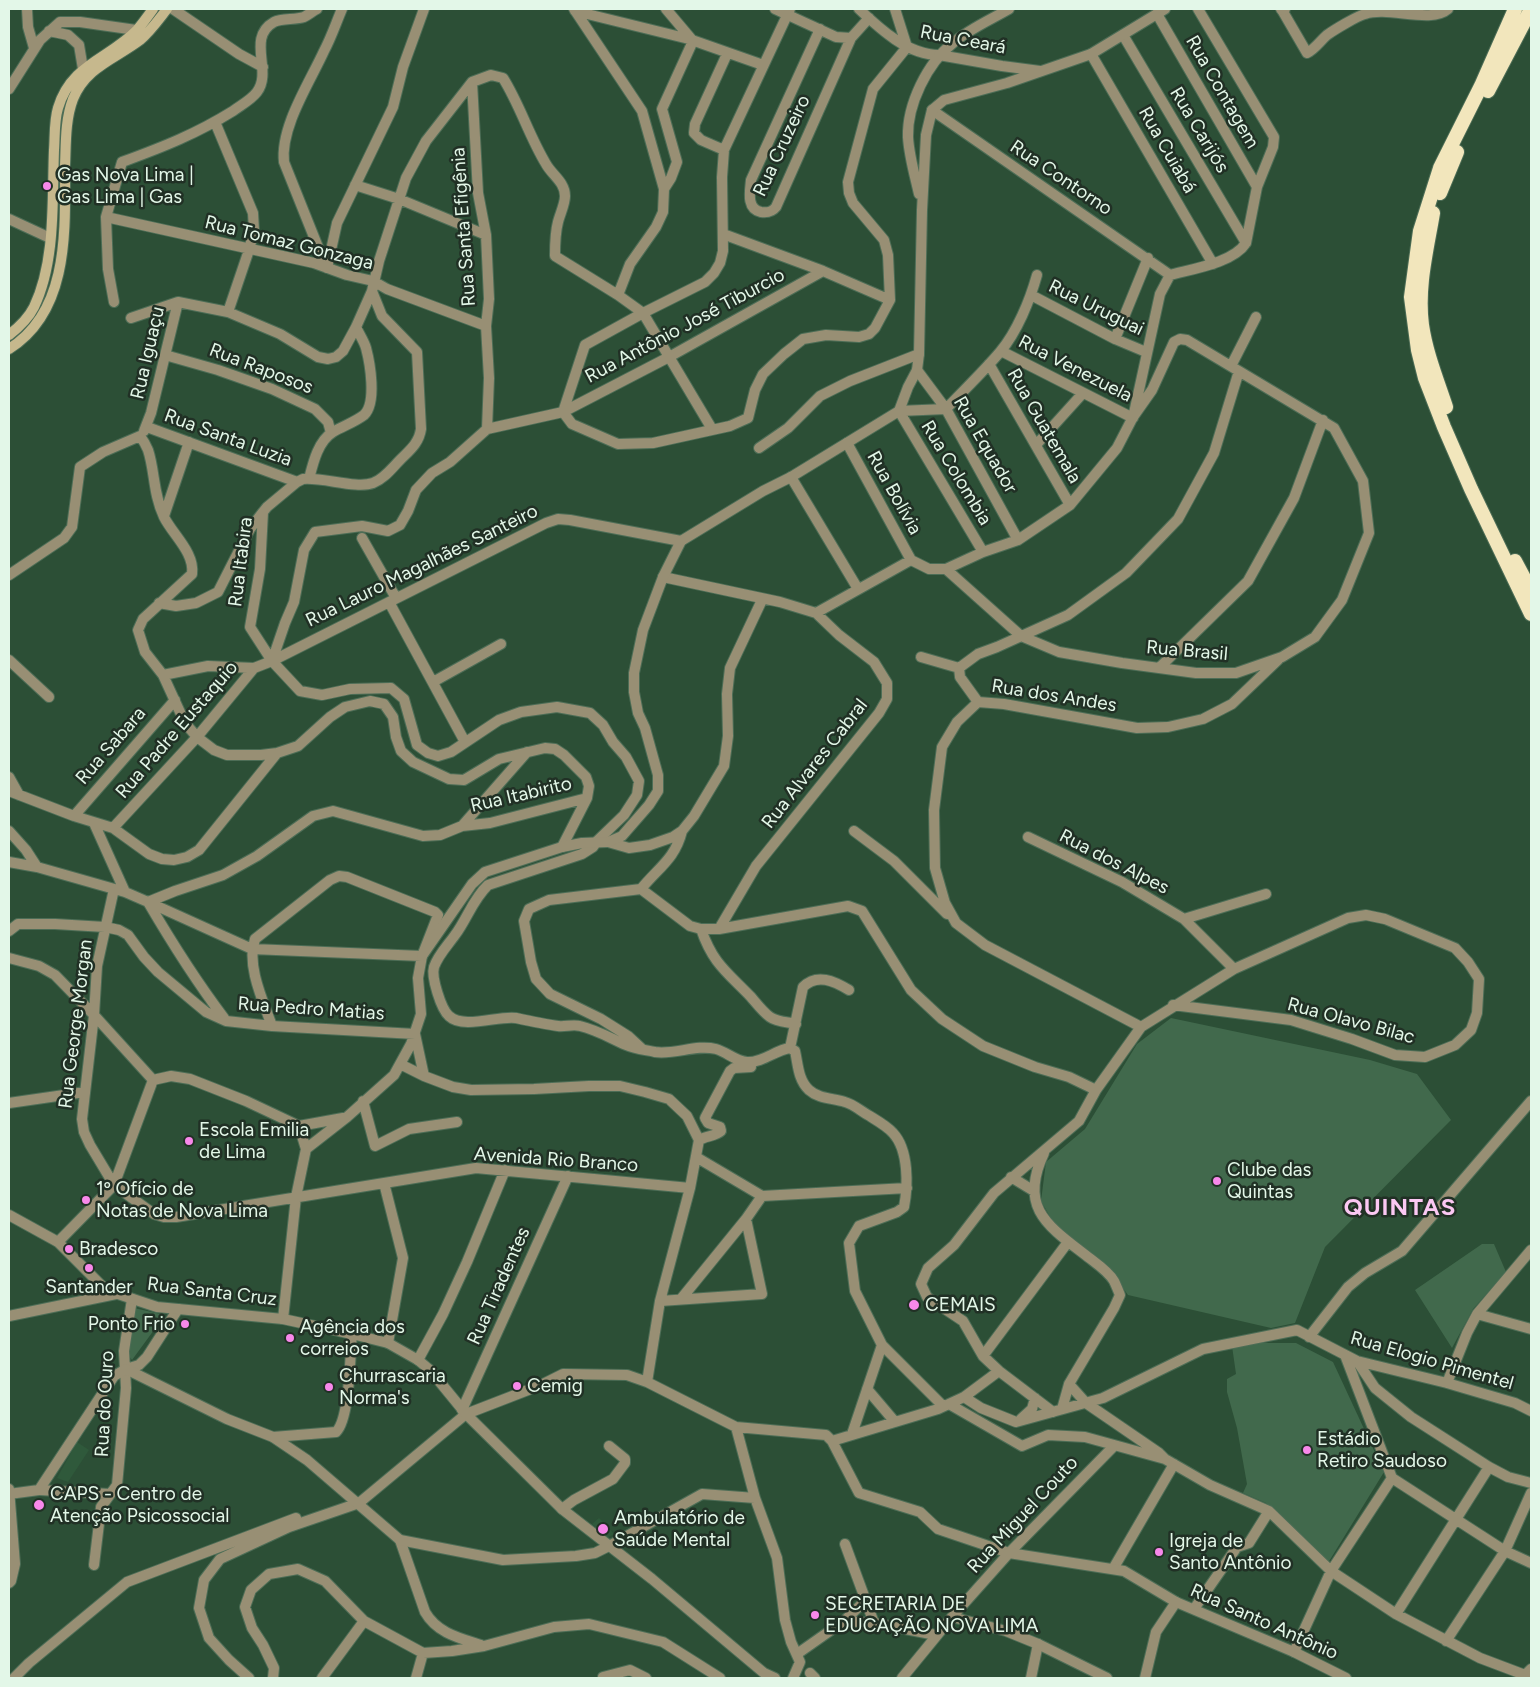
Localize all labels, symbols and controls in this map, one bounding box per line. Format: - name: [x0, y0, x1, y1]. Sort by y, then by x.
- street label: Rua Ceará: [918, 21, 1008, 59]
- street label: Rua Contagem: [1180, 31, 1264, 153]
- street label: Rua Carijós: [1164, 83, 1234, 177]
- street label: Rua Cruzeiro: [749, 92, 815, 200]
- street label: Rua Cuiabá: [1133, 103, 1201, 197]
- street label: Rua Contorno: [1006, 135, 1116, 221]
- street label: Rua Santa Efigênia: [447, 147, 481, 307]
- place label: Gas Nova Lima | Gas Lima | Gas: [57, 164, 194, 208]
- marker: Gas Nova Lima | Gas Lima | Gas: [41, 180, 53, 192]
- street label: Rua Tomaz Gonzaga: [202, 211, 376, 275]
- street label: Rua Antônio José Tiburcio: [581, 264, 789, 388]
- street label: Rua Uruguai: [1045, 275, 1147, 341]
- street label: Rua Iguaçu: [126, 304, 170, 402]
- street label: Rua Venezuela: [1014, 331, 1136, 407]
- street label: Rua Raposos: [206, 339, 316, 399]
- street label: Rua Guatemala: [1002, 365, 1086, 487]
- street label: Rua Equador: [948, 393, 1022, 497]
- street label: Rua Santa Luzia: [161, 404, 295, 472]
- street label: Rua Colombia: [916, 416, 996, 530]
- street label: Rua Bolívia: [862, 447, 926, 539]
- street label: Rua Lauro Magalhães Santeiro: [302, 500, 542, 632]
- street label: Rua Itabira: [224, 516, 258, 608]
- street label: Rua Brasil: [1145, 636, 1229, 666]
- street label: Rua Padre Eustaquio: [111, 657, 243, 803]
- street label: Rua dos Andes: [990, 675, 1118, 717]
- street label: Rua Alvares Cabral: [757, 695, 873, 833]
- street label: Rua Sabara: [71, 703, 151, 789]
- street label: Rua Itabirito: [468, 772, 574, 818]
- street label: Rua dos Alpes: [1055, 825, 1173, 899]
- street label: Rua George Morgan: [54, 938, 98, 1110]
- street label: Rua Pedro Matias: [237, 992, 385, 1026]
- street label: Rua Olavo Bilac: [1285, 993, 1417, 1049]
- place label: Escola Emilia de Lima: [199, 1119, 309, 1163]
- marker: Escola Emilia de Lima: [183, 1135, 195, 1147]
- street label: Avenida Rio Branco: [473, 1143, 639, 1177]
- place label: Clube das Quintas: [1227, 1159, 1311, 1203]
- marker: Clube das Quintas: [1211, 1175, 1223, 1187]
- place label: 1º Ofício de Notas de Nova Lima: [96, 1178, 268, 1222]
- marker: 1º Ofício de Notas de Nova Lima: [80, 1194, 92, 1206]
- district label: QUINTAS: [1343, 1194, 1457, 1222]
- street label: Rua Tiradentes: [463, 1224, 535, 1348]
- place label: Bradesco: [79, 1238, 158, 1260]
- marker: Bradesco: [63, 1243, 75, 1255]
- marker: Santander: [83, 1262, 95, 1274]
- street label: Rua Santa Cruz: [146, 1273, 278, 1311]
- place label: Santander: [45, 1276, 133, 1298]
- place label: CEMAIS: [925, 1294, 996, 1316]
- marker: CEMAIS: [907, 1298, 921, 1312]
- place label: Ponto Frio: [88, 1313, 175, 1335]
- place label: Agência dos correios: [300, 1316, 405, 1360]
- marker: Ponto Frio: [179, 1318, 191, 1330]
- street label: Rua Elogio Pimentel: [1348, 1327, 1516, 1395]
- marker: Agência dos correios: [284, 1332, 296, 1344]
- street label: Rua do Ouro: [91, 1350, 119, 1458]
- place label: Churrascaria Norma's: [339, 1365, 446, 1409]
- place label: Cemig: [527, 1375, 583, 1397]
- marker: Cemig: [511, 1380, 523, 1392]
- marker: Churrascaria Norma's: [323, 1381, 335, 1393]
- place label: Estádio Retiro Saudoso: [1317, 1428, 1447, 1472]
- marker: Estádio Retiro Saudoso: [1301, 1444, 1313, 1456]
- street label: Rua Miguel Couto: [963, 1452, 1083, 1578]
- place label: CAPS - Centro de Atenção Psicossocial: [50, 1483, 229, 1527]
- marker: CAPS - Centro de Atenção Psicossocial: [32, 1498, 46, 1512]
- place label: Ambulatório de Saúde Mental: [614, 1507, 745, 1551]
- marker: Ambulatório de Saúde Mental: [596, 1522, 610, 1536]
- place label: Igreja de Santo Antônio: [1169, 1530, 1291, 1574]
- marker: Igreja de Santo Antônio: [1153, 1546, 1165, 1558]
- street label: Rua Santo Antônio: [1187, 1579, 1341, 1665]
- place label: SECRETARIA DE EDUCAÇÃO NOVA LIMA: [825, 1593, 1038, 1637]
- marker: SECRETARIA DE EDUCAÇÃO NOVA LIMA: [809, 1609, 821, 1621]

